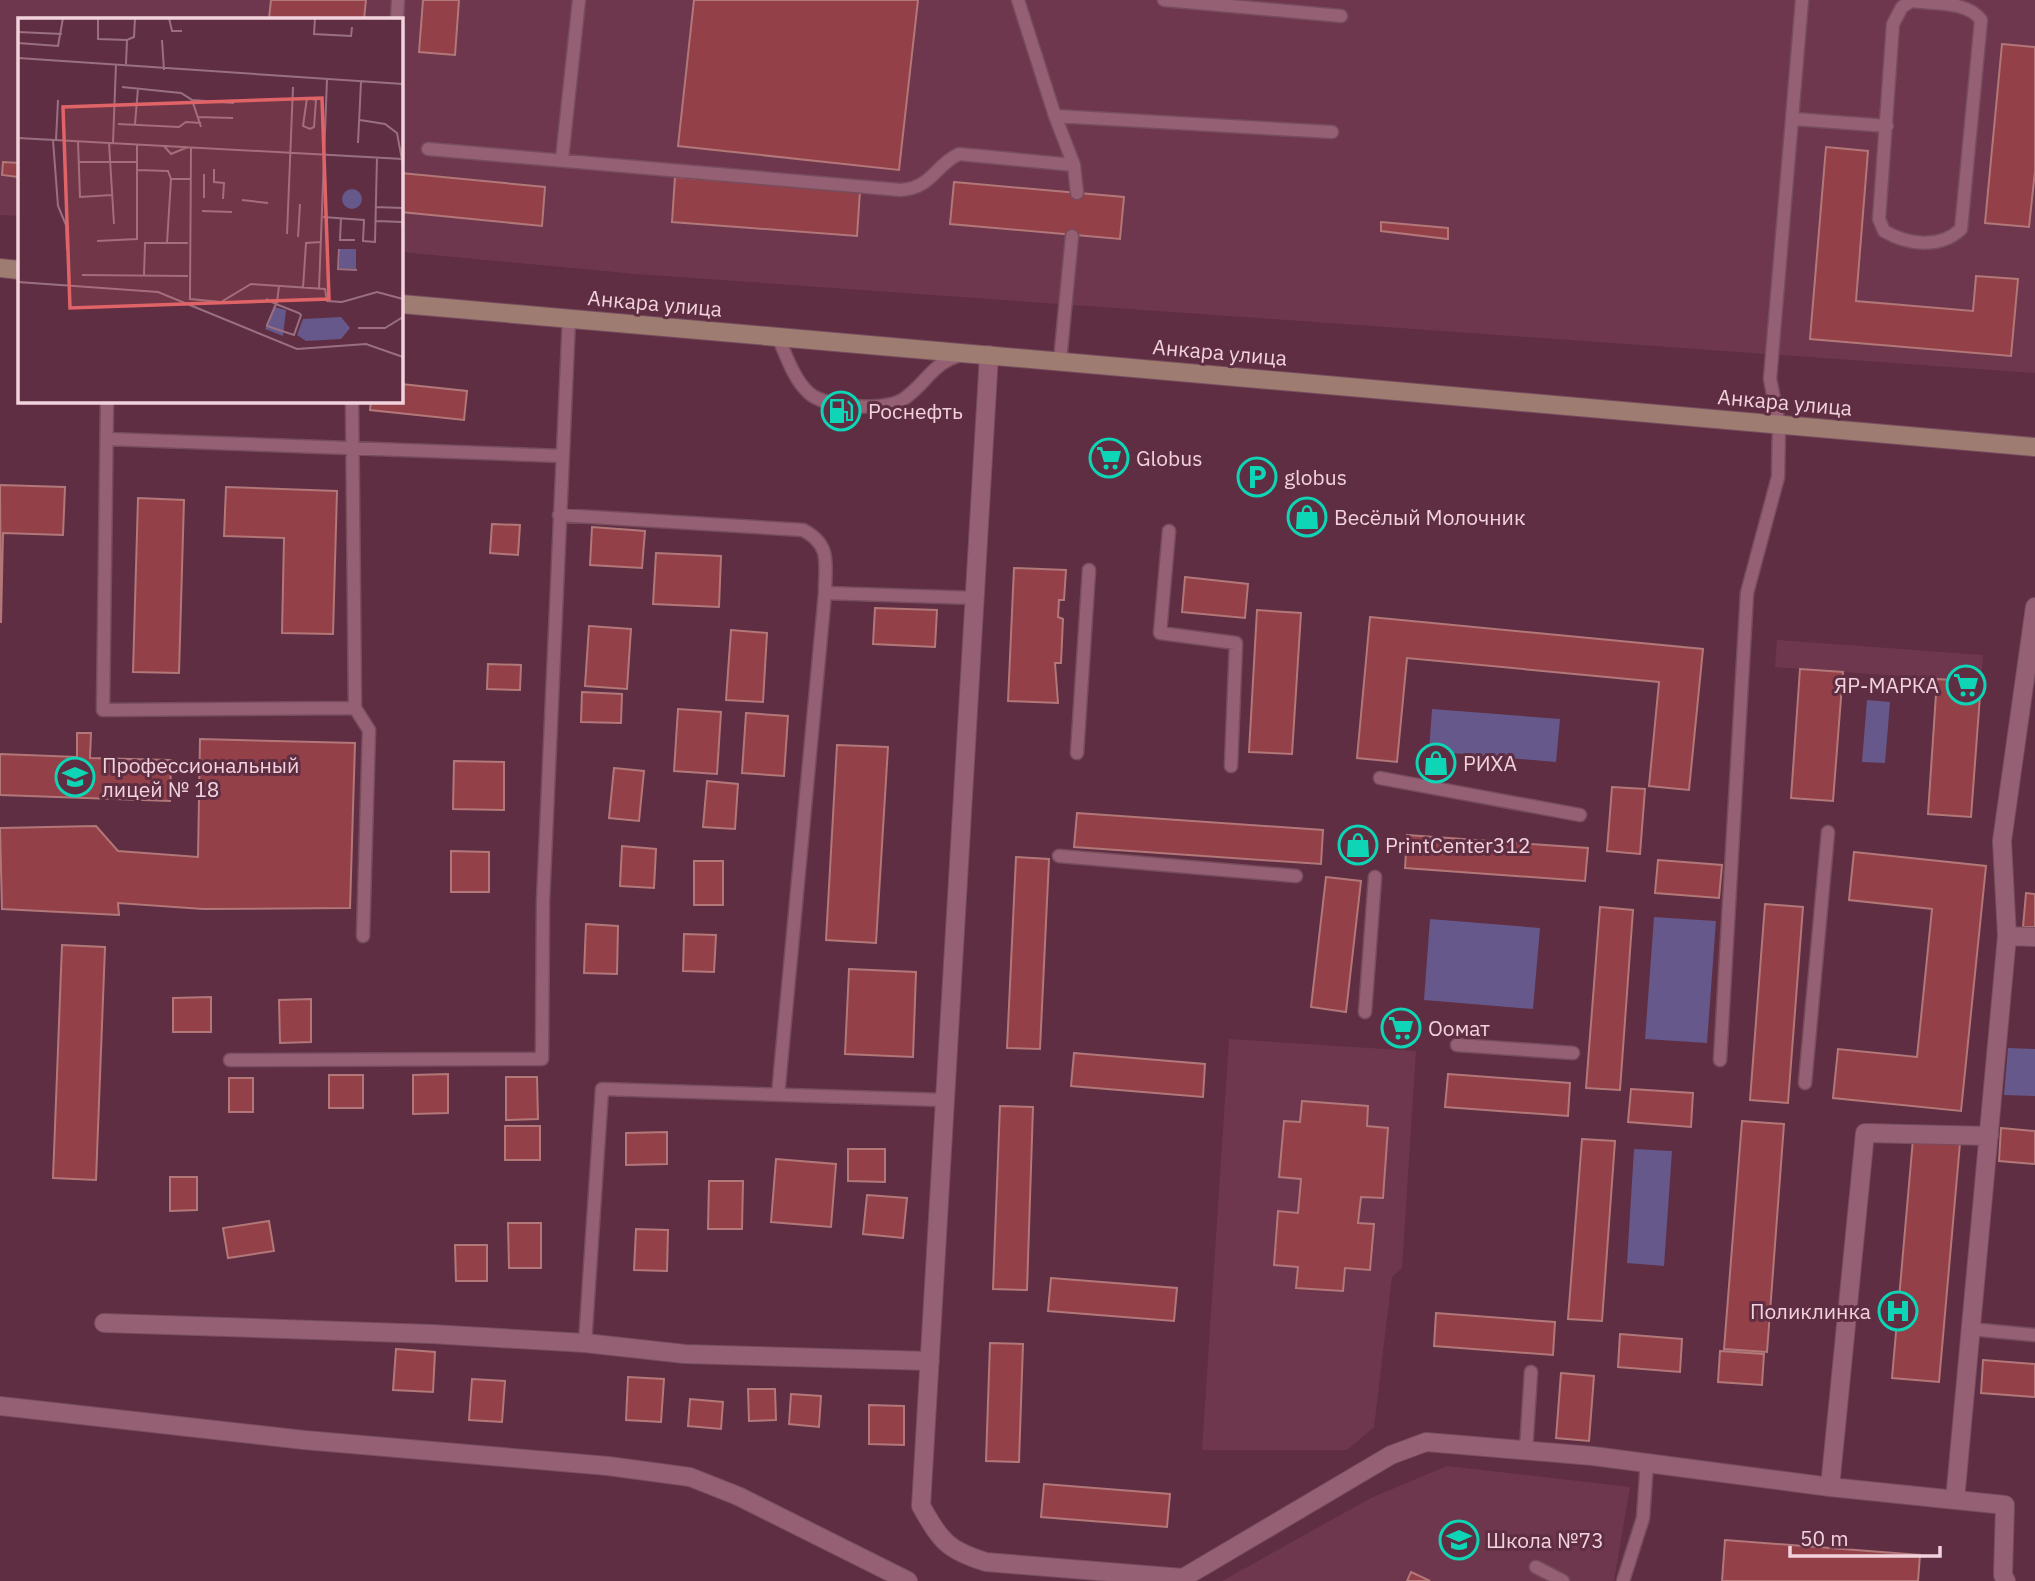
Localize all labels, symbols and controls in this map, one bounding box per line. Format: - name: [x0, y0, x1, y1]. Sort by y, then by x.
- inset map: [18, 18, 402, 402]
- street label: Анкара улица: [587, 283, 723, 323]
- street label: Анкара улица: [1152, 332, 1288, 372]
- street label: Анкара улица: [1717, 382, 1853, 422]
- fuel station icon: Роснефть: [820, 390, 862, 432]
- place label: Роснефть: [868, 397, 963, 425]
- supermarket icon: Globus: [1088, 437, 1130, 479]
- place label: Globus: [1136, 444, 1202, 472]
- parking icon: globus: [1236, 456, 1278, 498]
- place label: globus: [1284, 463, 1347, 491]
- shop icon: Весёлый Молочник: [1286, 496, 1328, 538]
- place label: Весёлый Молочник: [1334, 503, 1525, 531]
- supermarket icon: ЯР-МАРКА: [1945, 664, 1987, 706]
- place label: ЯР-МАРКА: [1834, 671, 1939, 699]
- shop icon: РИХА: [1415, 742, 1457, 784]
- place label: РИХА: [1463, 749, 1517, 777]
- place label: Профессиональный лицей № 18: [102, 751, 299, 803]
- school or university icon: Профессиональный лицей № 18: [54, 756, 96, 798]
- shop icon: PrintCenter312: [1337, 824, 1379, 866]
- place label: PrintCenter312: [1385, 831, 1531, 859]
- supermarket icon: Оомат: [1380, 1007, 1422, 1049]
- place label: Оомат: [1428, 1014, 1490, 1042]
- hospital icon: Поликлинка: [1877, 1290, 1919, 1332]
- place label: Поликлинка: [1750, 1297, 1871, 1325]
- scale bar: [1790, 1514, 1940, 1558]
- school or university icon: Школа №73: [1438, 1519, 1480, 1561]
- text: 50 m: [1800, 1524, 1849, 1552]
- place label: Школа №73: [1486, 1526, 1604, 1554]

